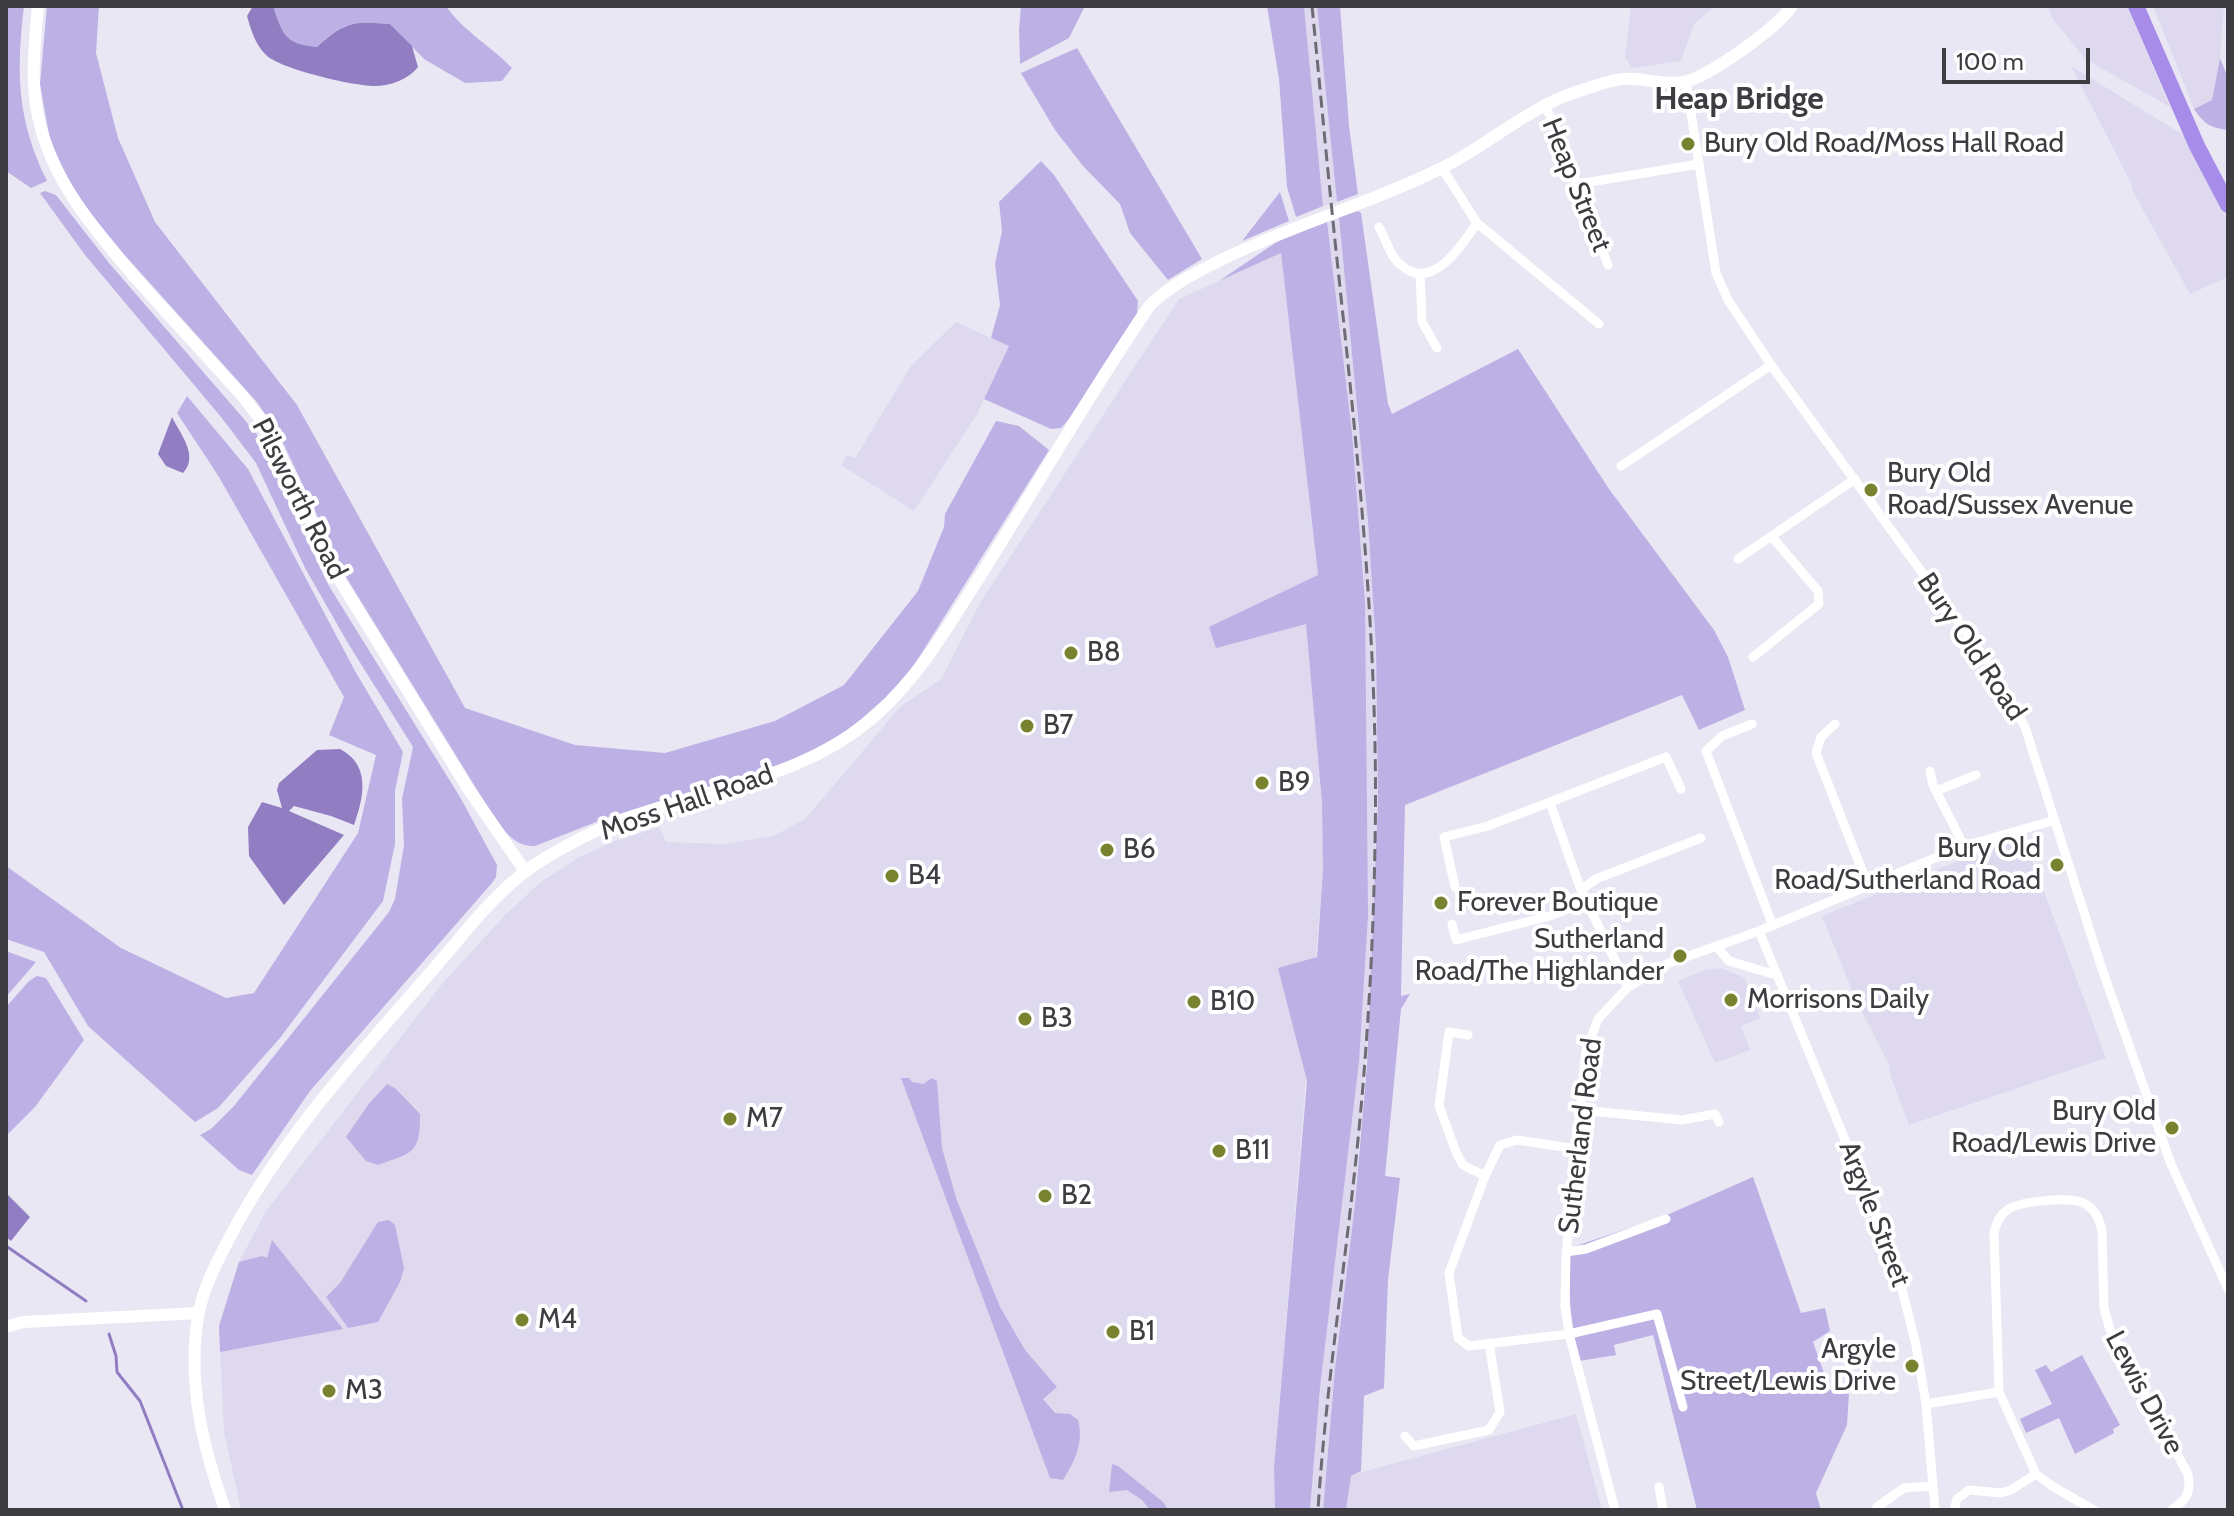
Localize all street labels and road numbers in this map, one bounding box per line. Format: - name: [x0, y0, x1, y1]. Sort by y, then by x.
- street label: Heap Street: [1534, 113, 1618, 257]
- street label: Pilsworth Road: [244, 413, 354, 585]
- street label: Bury Old Road: [1909, 567, 2033, 727]
- street label: Moss Hall Road: [596, 758, 778, 848]
- street label: Sutherland Road: [1552, 1036, 1610, 1236]
- street label: Argyle Street: [1831, 1137, 1917, 1291]
- street label: Lewis Drive: [2097, 1326, 2191, 1460]

